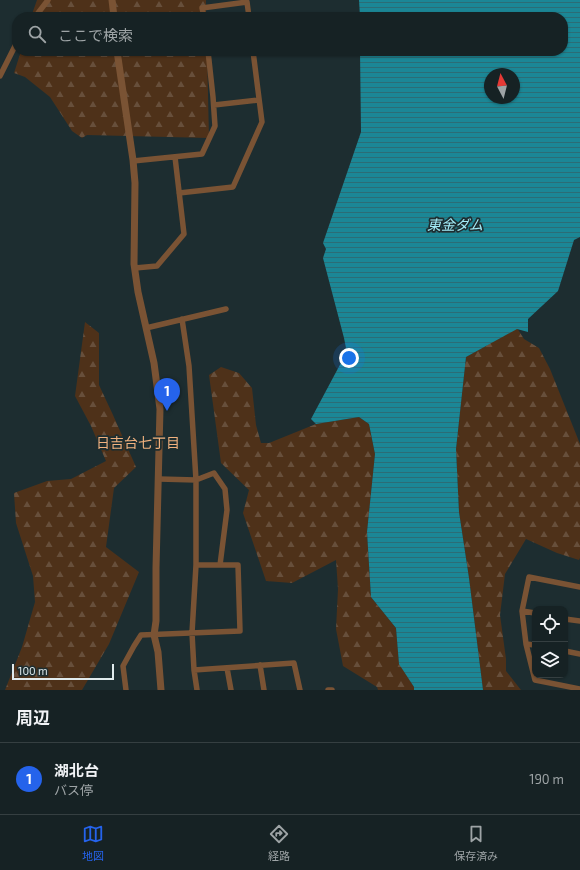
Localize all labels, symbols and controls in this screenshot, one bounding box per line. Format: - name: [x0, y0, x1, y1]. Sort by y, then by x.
- search box: [12, 12, 568, 56]
- icon: search: [26, 23, 48, 45]
- text: ここで検索: [58, 26, 133, 44]
- north arrow: [484, 68, 520, 104]
- water label: 東金ダム: [427, 216, 483, 233]
- your location: [339, 348, 359, 368]
- pin: 1: [154, 378, 180, 411]
- district label: 日吉台七丁目: [96, 434, 180, 451]
- map controls: [532, 606, 568, 678]
- button: locate: [532, 606, 568, 642]
- button: layers: [532, 642, 568, 678]
- scale bar: [12, 662, 114, 681]
- text: 100 m: [18, 664, 48, 677]
- text: 周辺: [16, 707, 50, 727]
- text: 湖北台: [54, 761, 99, 779]
- text: 1: [26, 771, 32, 787]
- text: 190 m: [529, 771, 564, 787]
- text: バス停: [54, 782, 93, 798]
- tab: 地図: [82, 823, 104, 863]
- tab: 経路: [268, 823, 290, 863]
- tab: 保存済み: [454, 823, 498, 863]

